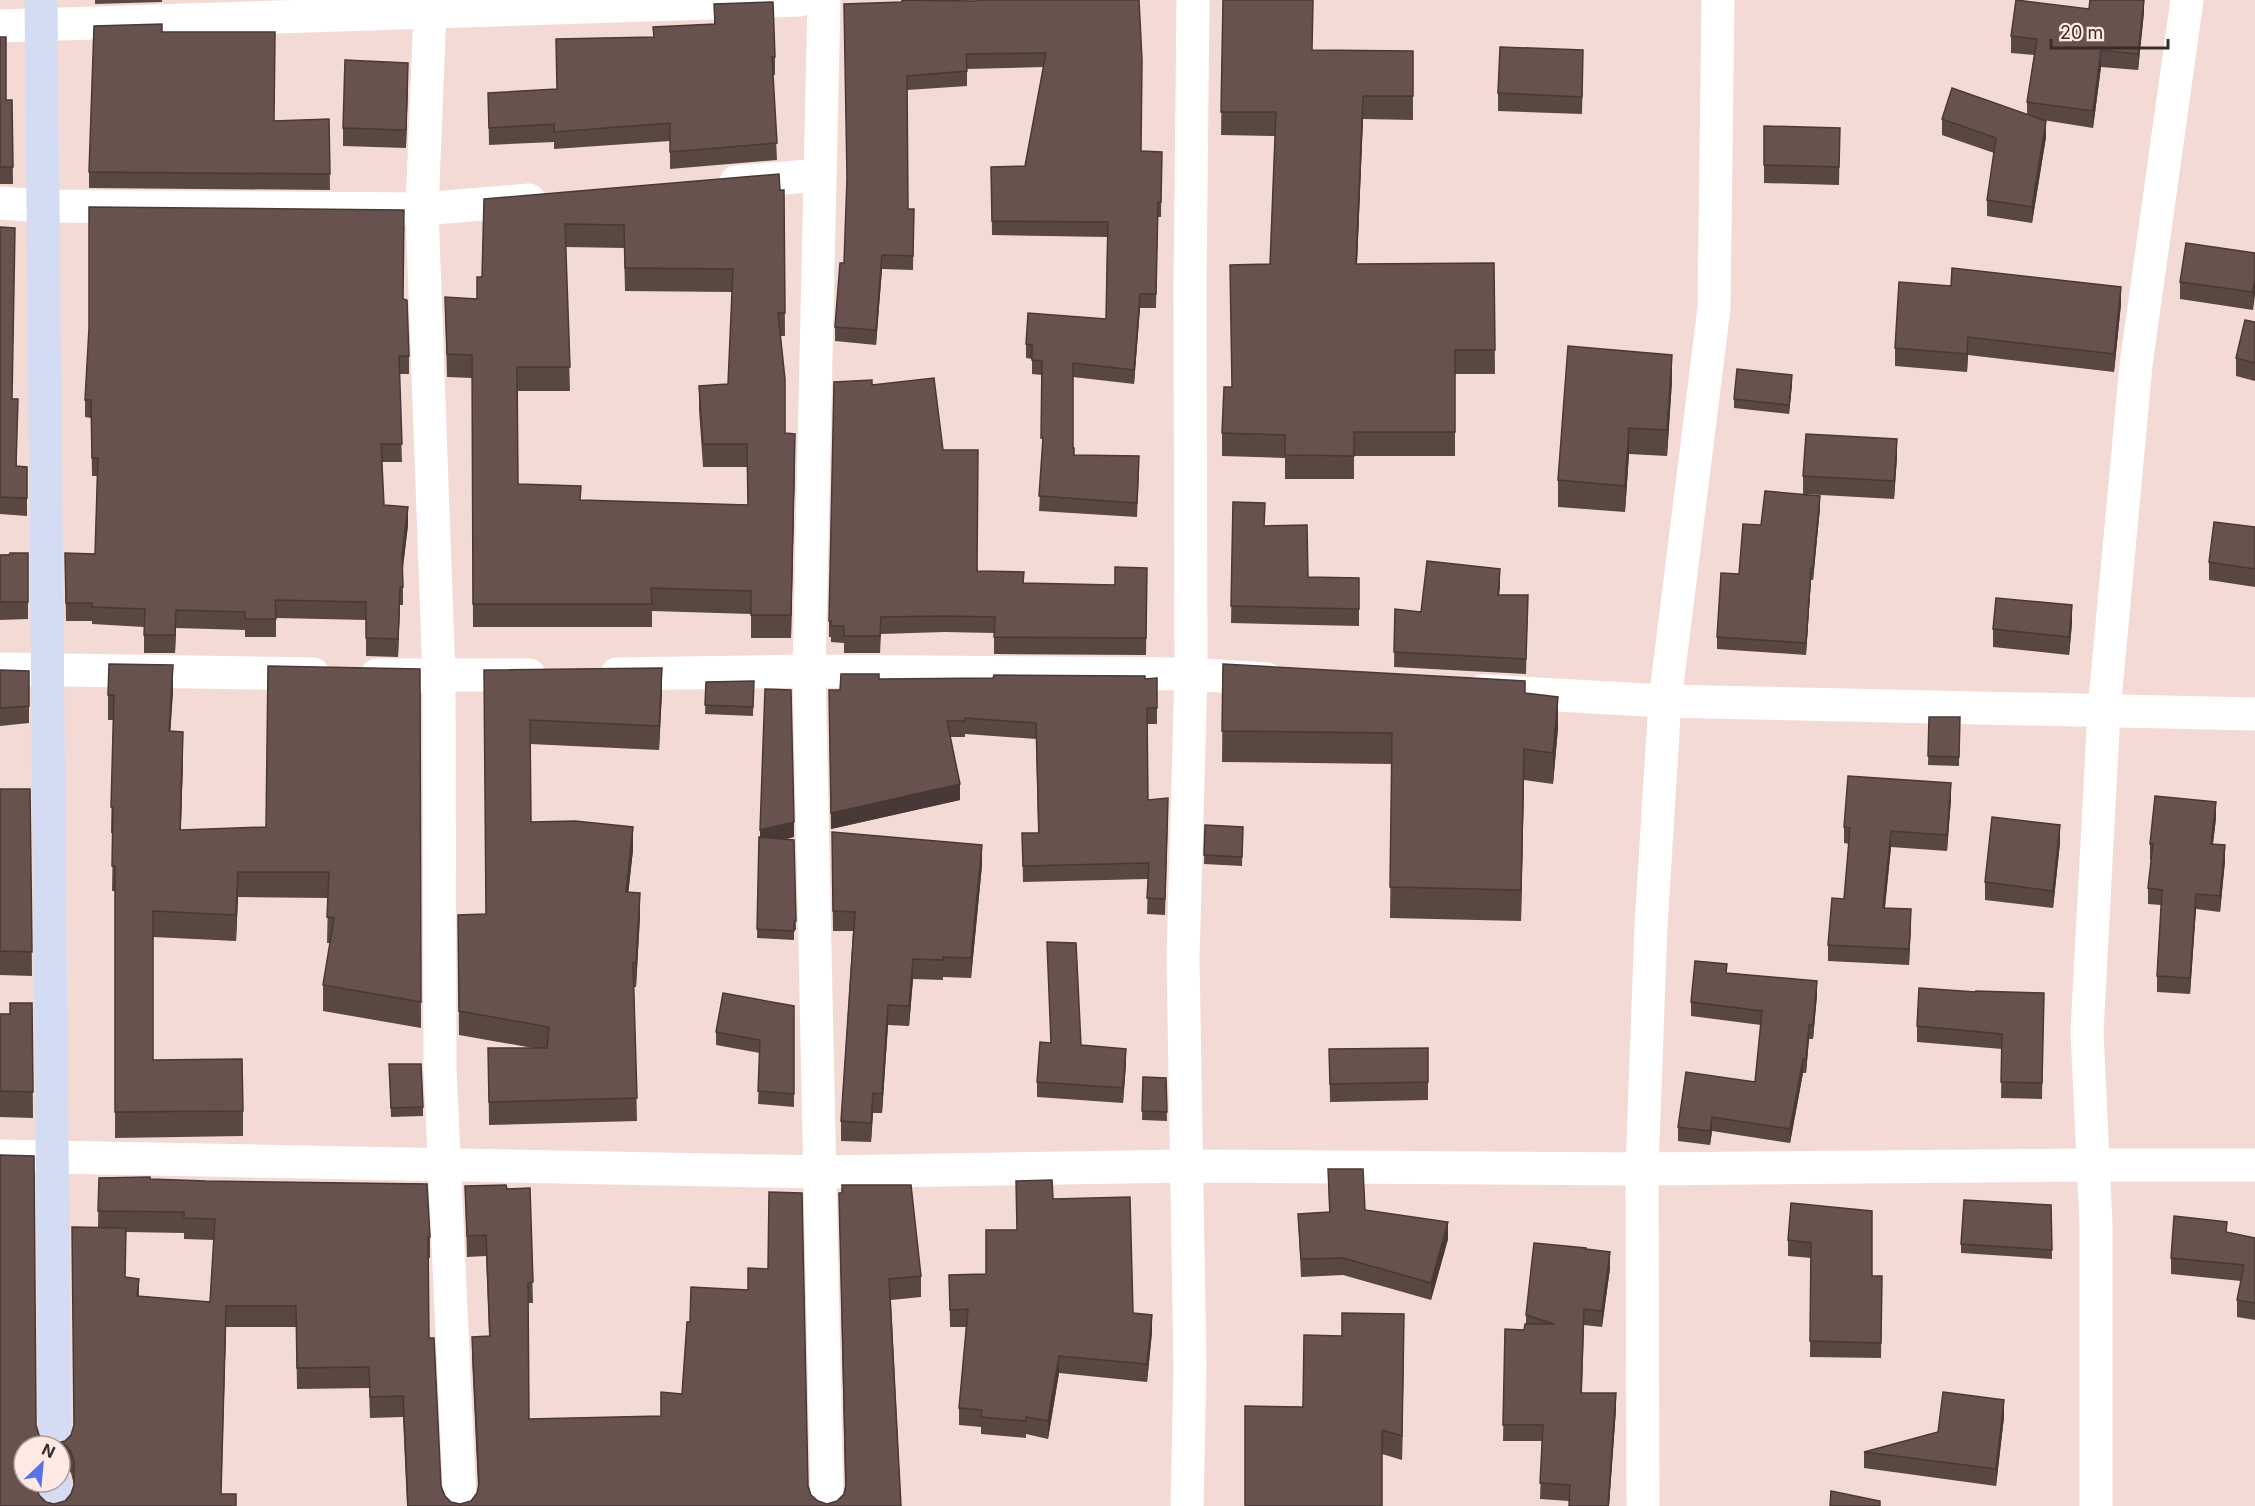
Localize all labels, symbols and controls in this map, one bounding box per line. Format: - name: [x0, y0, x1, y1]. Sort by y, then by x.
- scale bar: [2051, 12, 2168, 50]
- text: 20 m: [2060, 22, 2103, 43]
- north arrow: [12, 1434, 72, 1494]
- text: N: [39, 1439, 58, 1462]

